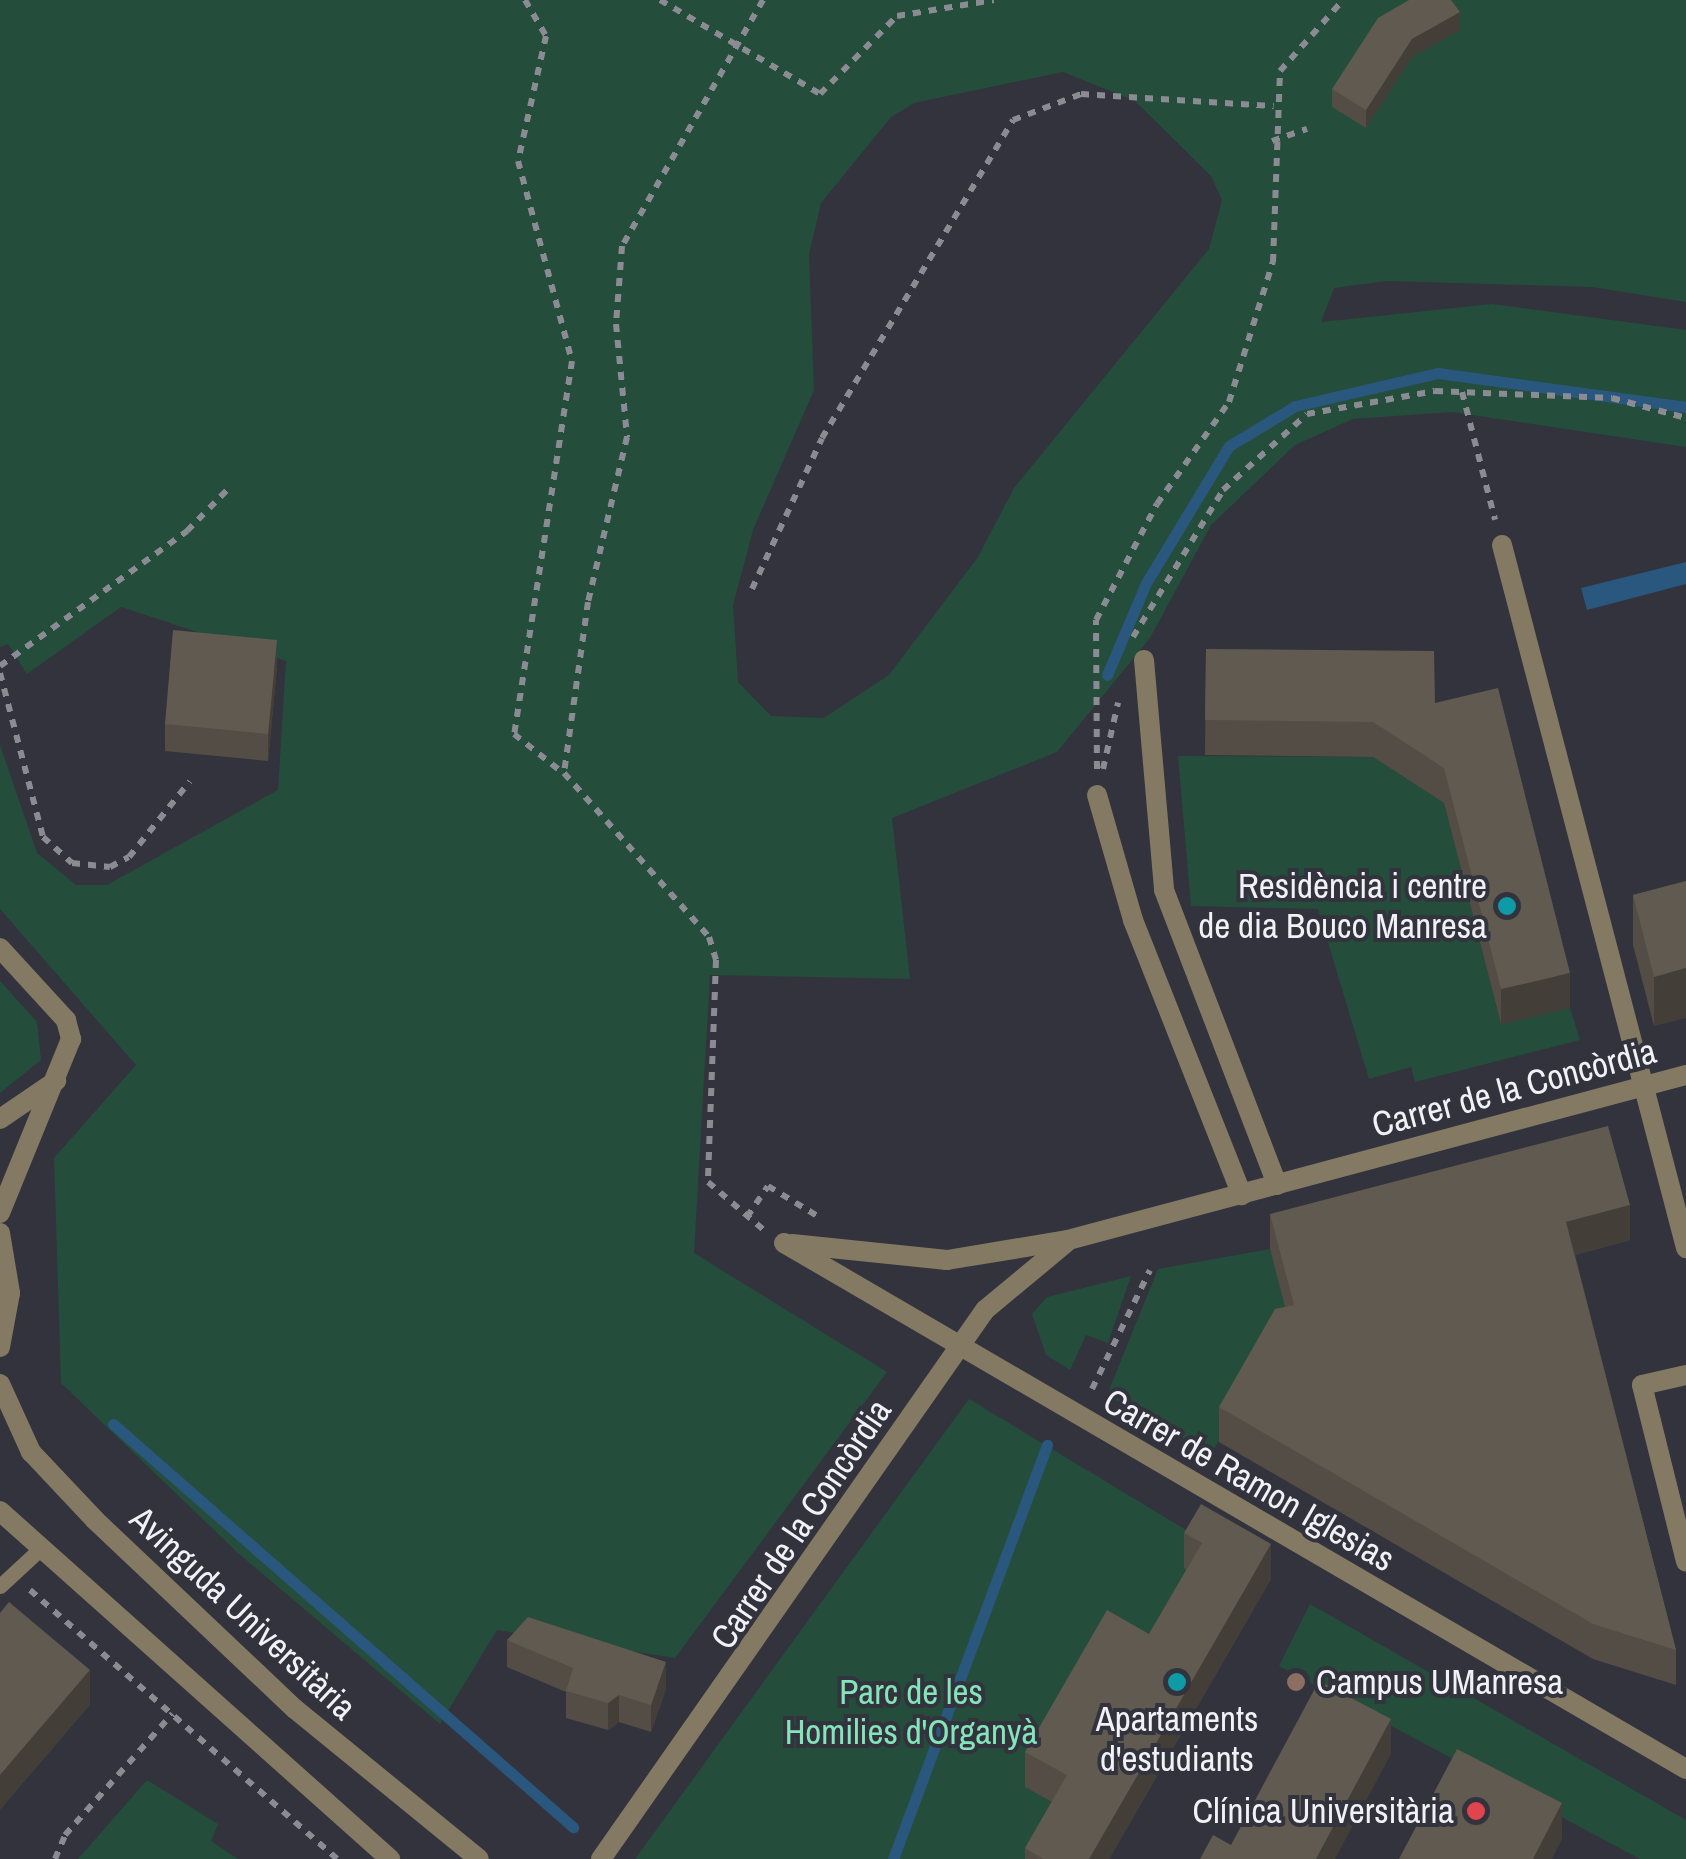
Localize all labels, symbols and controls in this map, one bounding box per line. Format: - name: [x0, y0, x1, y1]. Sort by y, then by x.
- place label: Residència i centre de dia Bouco Manresa: [1198, 865, 1487, 947]
- marker: Residència i centre de dia Bouco Manresa: [1496, 895, 1518, 917]
- street label: Carrer de la Concòrdia: [1368, 1030, 1660, 1146]
- street label: Carrer de Ramon Iglesias: [1096, 1380, 1402, 1580]
- street label: Carrer de la Concòrdia: [702, 1391, 900, 1657]
- street label: Avinguda Universitària: [122, 1498, 364, 1728]
- place label: Campus UManresa: [1316, 1661, 1563, 1703]
- park label: Parc de les Homilies d'Organyà: [785, 1671, 1037, 1753]
- marker: Apartaments d'estudiants: [1166, 1671, 1188, 1693]
- marker: Campus UManresa: [1285, 1671, 1307, 1693]
- place label: Apartaments d'estudiants: [1096, 1698, 1258, 1780]
- place label: Clínica Universitària: [1192, 1790, 1454, 1832]
- marker: Clínica Universitària: [1463, 1798, 1489, 1824]

